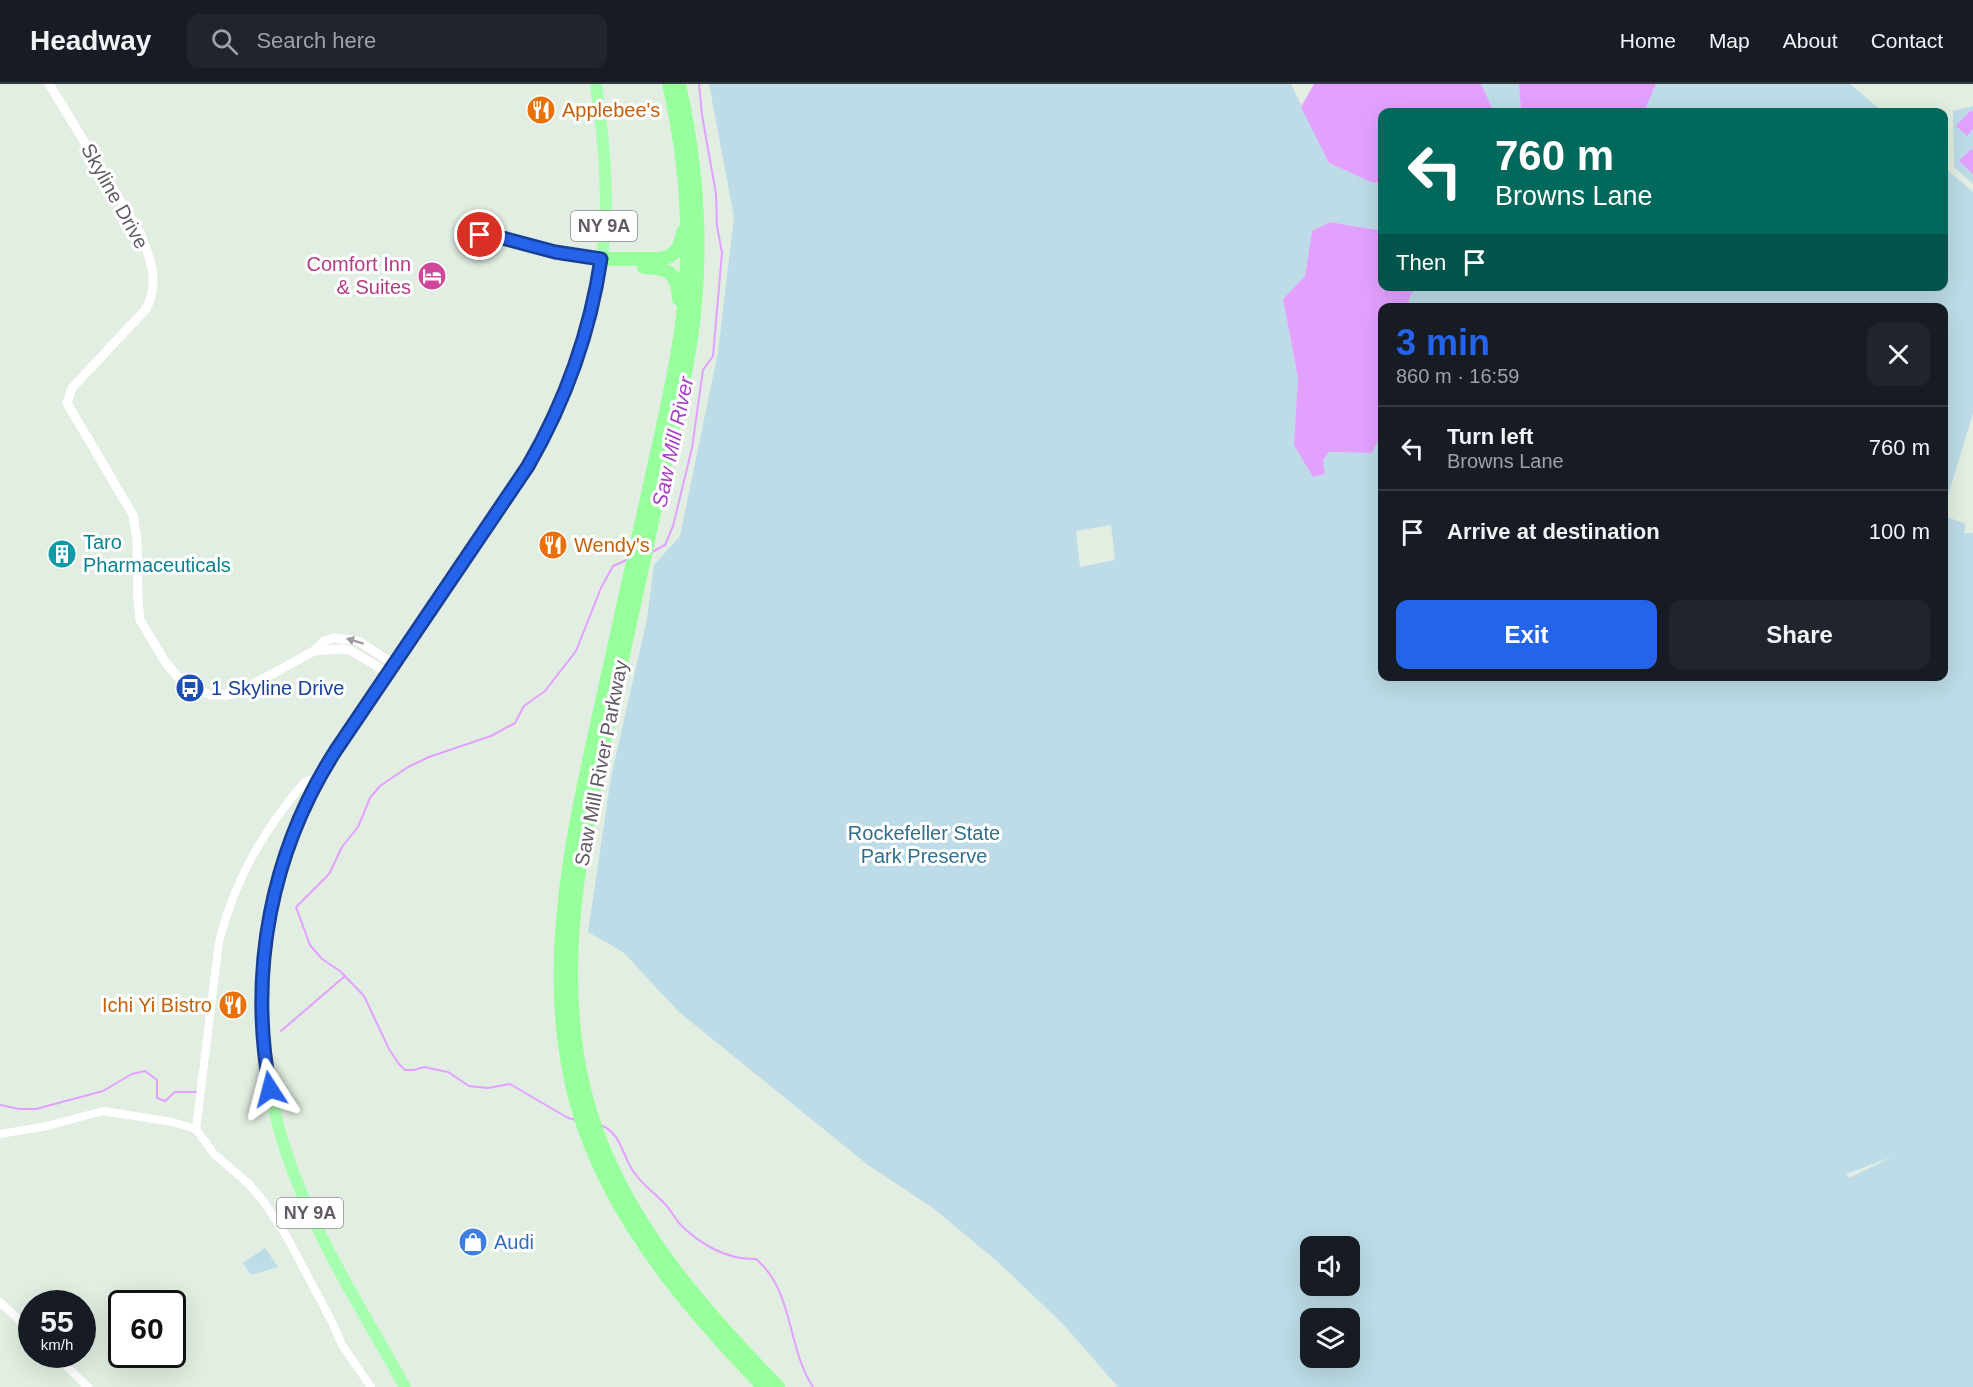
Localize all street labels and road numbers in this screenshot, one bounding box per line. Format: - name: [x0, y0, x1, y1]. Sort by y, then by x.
- street label: Skyline Drive: [77, 140, 153, 252]
- road number: NY 9A: [571, 211, 637, 241]
- street label: Saw Mill River Parkway: [570, 658, 632, 868]
- road number: NY 9A: [277, 1198, 343, 1228]

